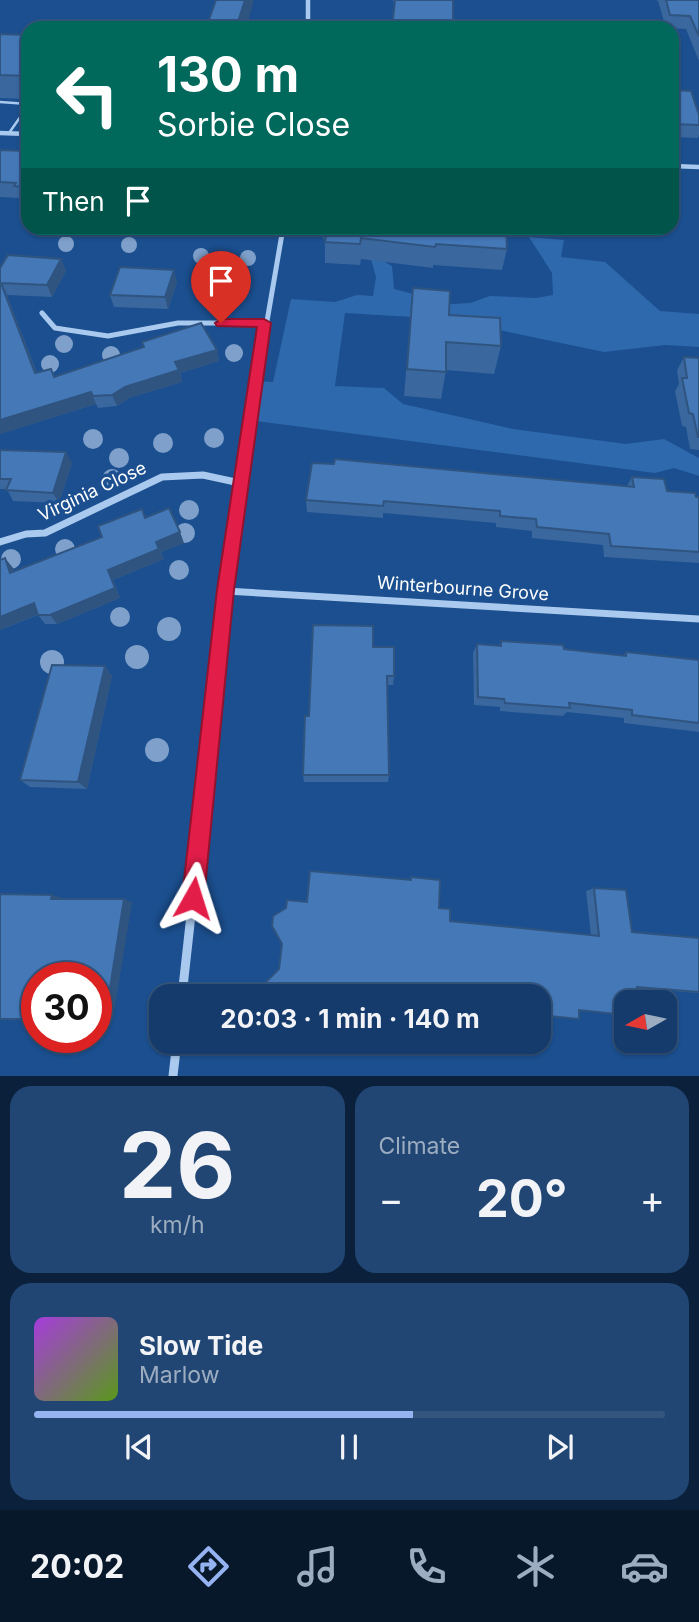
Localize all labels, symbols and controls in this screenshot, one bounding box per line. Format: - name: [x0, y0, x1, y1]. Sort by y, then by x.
- text: 130 m: [157, 45, 299, 104]
- icon: left: [42, 49, 133, 140]
- text: Sorbie Close: [157, 105, 350, 144]
- icon: arrive: [119, 182, 157, 220]
- text: Then: [42, 186, 105, 217]
- pin: [191, 251, 251, 323]
- icon: arrive: [202, 262, 240, 300]
- street label: Virginia Close: [34, 457, 150, 525]
- street label: Winterbourne Grove: [376, 572, 550, 604]
- position arrow: [156, 861, 230, 935]
- speed limit sign: 30: [21, 962, 112, 1053]
- north arrow: [614, 990, 677, 1054]
- map controls: [614, 990, 677, 1053]
- text: 20:03 · 1 min · 140 m: [220, 1003, 480, 1034]
- text: 26: [119, 1110, 235, 1220]
- text: Climate: [379, 1132, 460, 1160]
- text: 20°: [476, 1167, 568, 1230]
- text: −: [379, 1176, 404, 1222]
- text: +: [640, 1176, 665, 1222]
- text: km/h: [150, 1211, 205, 1239]
- text: Slow Tide: [139, 1330, 263, 1361]
- text: Marlow: [139, 1361, 219, 1389]
- icon: previous: [120, 1428, 158, 1466]
- icon: pause: [330, 1428, 368, 1466]
- icon: next: [541, 1428, 579, 1466]
- icon: directions: [184, 1542, 233, 1591]
- icon: music: [293, 1542, 342, 1591]
- icon: phone: [402, 1542, 451, 1591]
- icon: climate: [511, 1542, 560, 1591]
- icon: car: [620, 1542, 669, 1591]
- text: 20:02: [30, 1547, 124, 1586]

